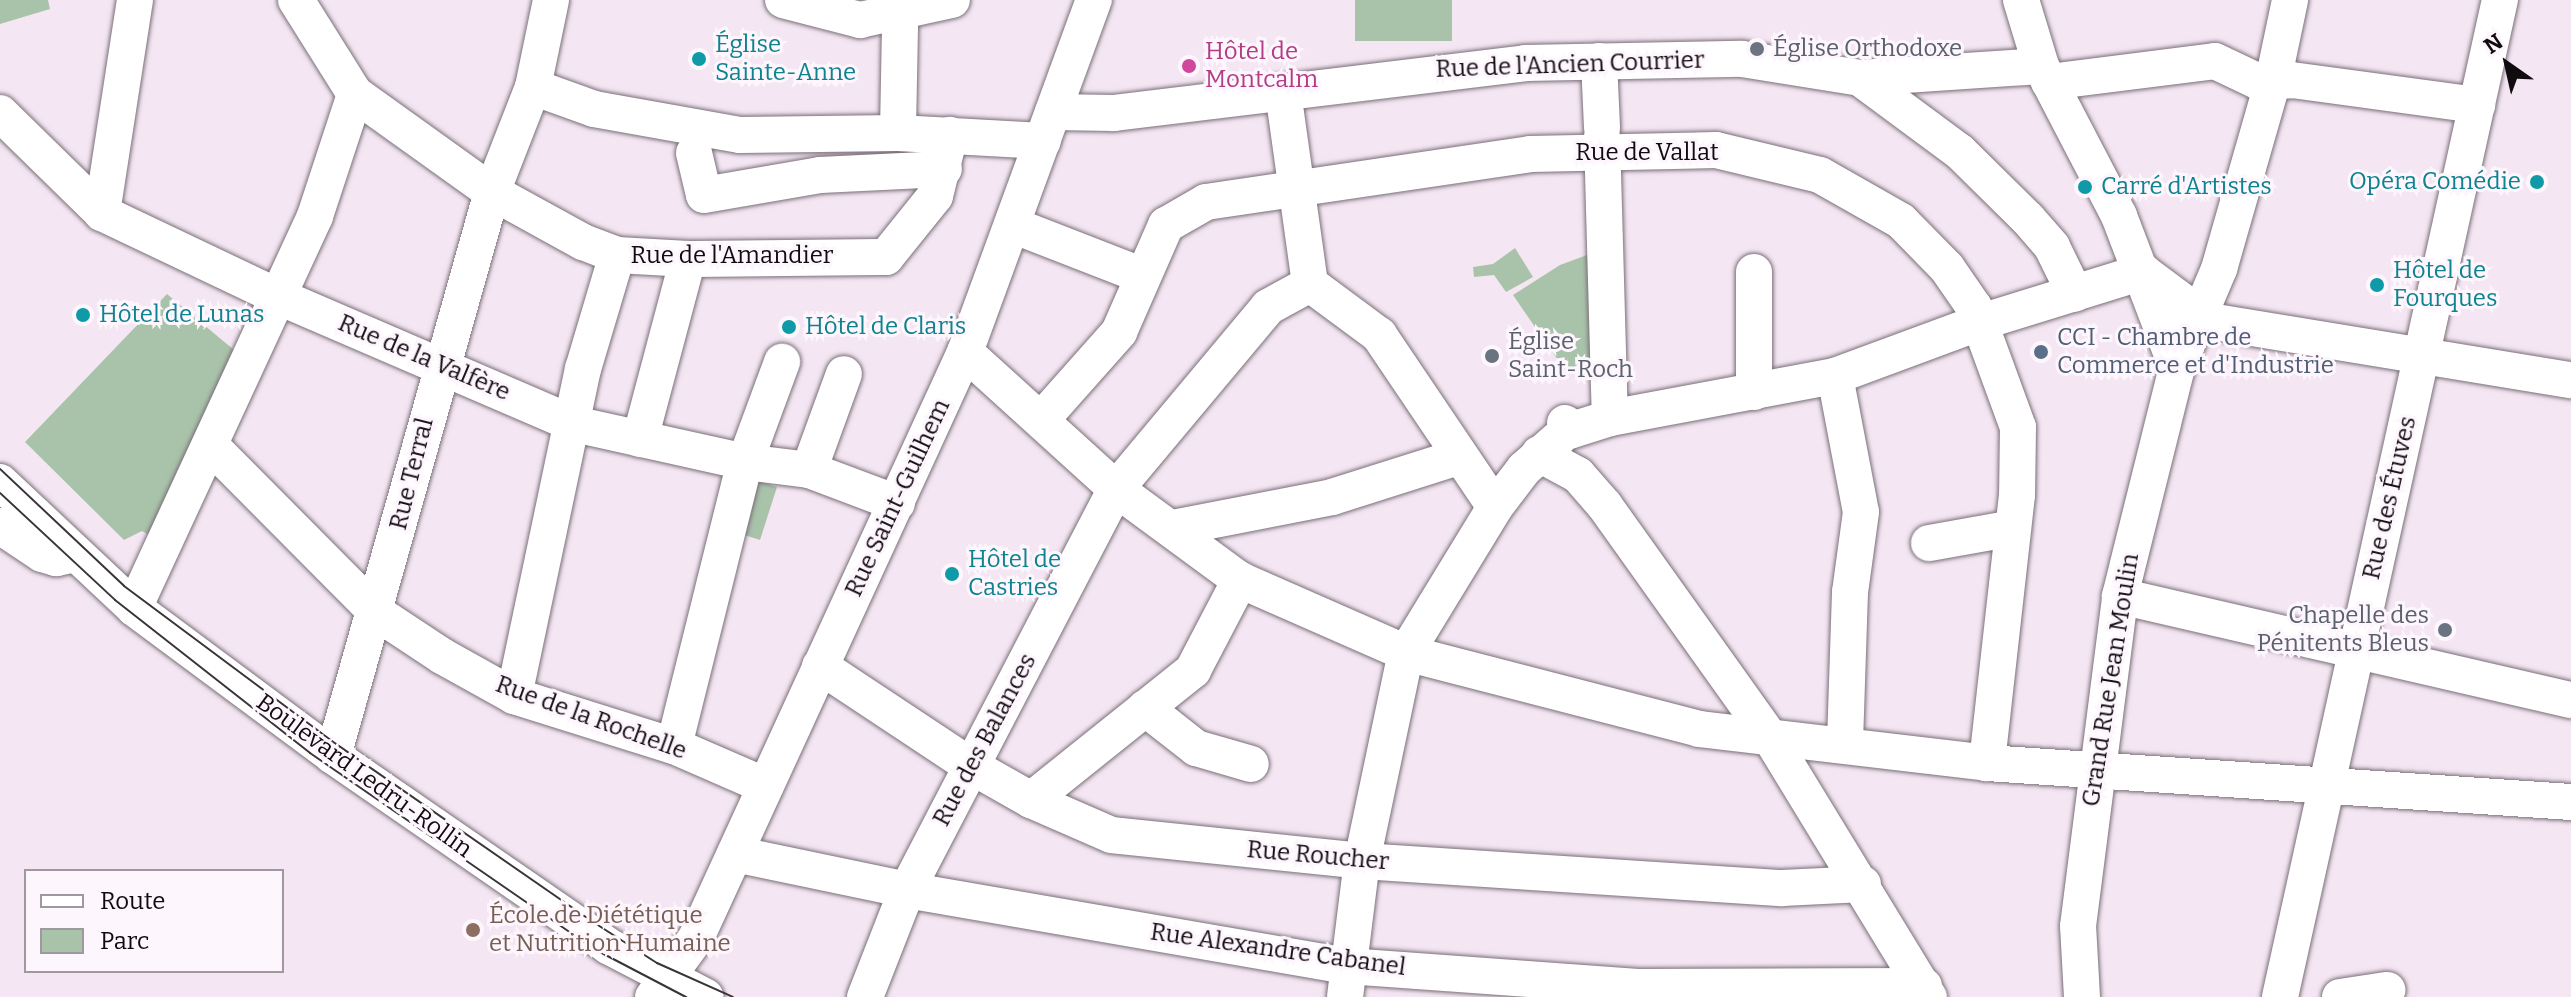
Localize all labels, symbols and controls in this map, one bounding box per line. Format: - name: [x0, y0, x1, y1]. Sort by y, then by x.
- north arrow: [2467, 24, 2547, 104]
- text: N: [2479, 28, 2508, 60]
- place label: Église Sainte-Anne: [715, 31, 856, 87]
- place label: Église Orthodoxe: [1773, 35, 1962, 63]
- place label: Hôtel de Montcalm: [1205, 38, 1318, 94]
- marker: Église Orthodoxe: [1748, 40, 1766, 58]
- street label: Rue de l'Ancien Courrier: [1435, 46, 1705, 84]
- marker: Église Sainte-Anne: [690, 50, 708, 68]
- marker: Hôtel de Montcalm: [1180, 57, 1198, 75]
- street label: Rue de Vallat: [1575, 139, 1719, 167]
- place label: Opéra Comédie: [2349, 168, 2521, 196]
- place label: Carré d'Artistes: [2101, 173, 2272, 201]
- marker: Opéra Comédie: [2528, 173, 2546, 191]
- marker: Carré d'Artistes: [2076, 178, 2094, 196]
- street label: Rue de l'Amandier: [631, 242, 833, 270]
- place label: Hôtel de Fourques: [2393, 257, 2497, 313]
- marker: Hôtel de Fourques: [2368, 276, 2386, 294]
- place label: Hôtel de Lunas: [99, 301, 264, 329]
- marker: Hôtel de Lunas: [74, 306, 92, 324]
- street label: Rue de la Valfère: [334, 309, 514, 407]
- place label: Hôtel de Claris: [805, 313, 966, 341]
- marker: Hôtel de Claris: [780, 318, 798, 336]
- place label: CCI - Chambre de Commerce et d'Industrie: [2057, 324, 2334, 380]
- place label: Église Saint-Roch: [1508, 328, 1633, 384]
- marker: CCI - Chambre de Commerce et d'Industrie: [2032, 343, 2050, 361]
- marker: Église Saint-Roch: [1483, 347, 1501, 365]
- street label: Rue Saint-Guilhem: [840, 395, 956, 601]
- street label: Rue des Étuves: [2357, 414, 2423, 582]
- street label: Rue Terral: [384, 415, 440, 533]
- place label: Hôtel de Castries: [968, 546, 1061, 602]
- street label: Grand Rue Jean Moulin: [2077, 551, 2145, 809]
- marker: Hôtel de Castries: [943, 565, 961, 583]
- place label: Chapelle des Pénitents Bleus: [2257, 602, 2429, 658]
- marker: Chapelle des Pénitents Bleus: [2436, 621, 2454, 639]
- street label: Rue des Balances: [927, 649, 1043, 831]
- street label: Rue de la Rochelle: [492, 670, 690, 766]
- street label: Boulevard Ledru-Rollin: [250, 688, 478, 864]
- street label: Rue Roucher: [1246, 835, 1390, 877]
- legend: [24, 869, 284, 973]
- text: Route: [100, 887, 165, 915]
- place label: École de Diététique et Nutrition Humaine: [489, 902, 731, 958]
- street label: Rue Alexandre Cabanel: [1148, 918, 1408, 982]
- marker: École de Diététique et Nutrition Humaine: [464, 921, 482, 939]
- text: Parc: [100, 927, 149, 955]

